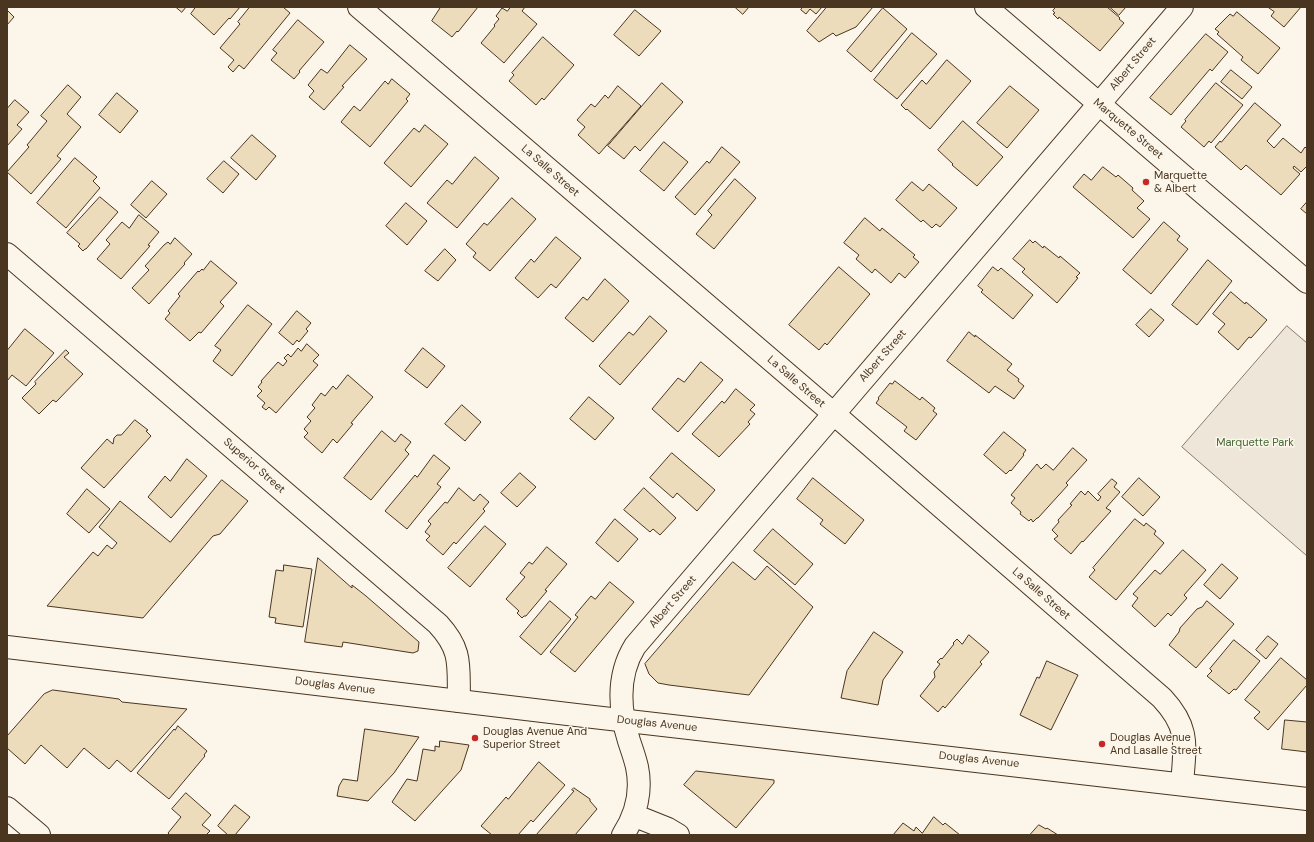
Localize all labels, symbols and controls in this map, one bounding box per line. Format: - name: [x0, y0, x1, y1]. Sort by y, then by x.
- street label: Albert Street: [1107, 35, 1159, 93]
- street label: Marquette Street: [1090, 96, 1166, 162]
- street label: La Salle Street: [518, 142, 582, 200]
- place label: Marquette & Albert: [1154, 169, 1207, 195]
- marker: Marquette & Albert: [1141, 177, 1151, 187]
- street label: Albert Street: [857, 327, 909, 385]
- street label: La Salle Street: [764, 353, 828, 411]
- street label: Superior Street: [221, 436, 287, 496]
- park label: Marquette Park: [1216, 436, 1294, 450]
- street label: La Salle Street: [1009, 565, 1073, 623]
- street label: Albert Street: [647, 573, 699, 631]
- street label: Douglas Avenue: [294, 675, 376, 697]
- street label: Douglas Avenue: [616, 713, 698, 735]
- place label: Douglas Avenue And Superior Street: [483, 725, 587, 751]
- place label: Douglas Avenue And Lasalle Street: [1110, 731, 1202, 757]
- marker: Douglas Avenue And Superior Street: [470, 733, 480, 743]
- marker: Douglas Avenue And Lasalle Street: [1097, 739, 1107, 749]
- street label: Douglas Avenue: [938, 749, 1020, 771]

